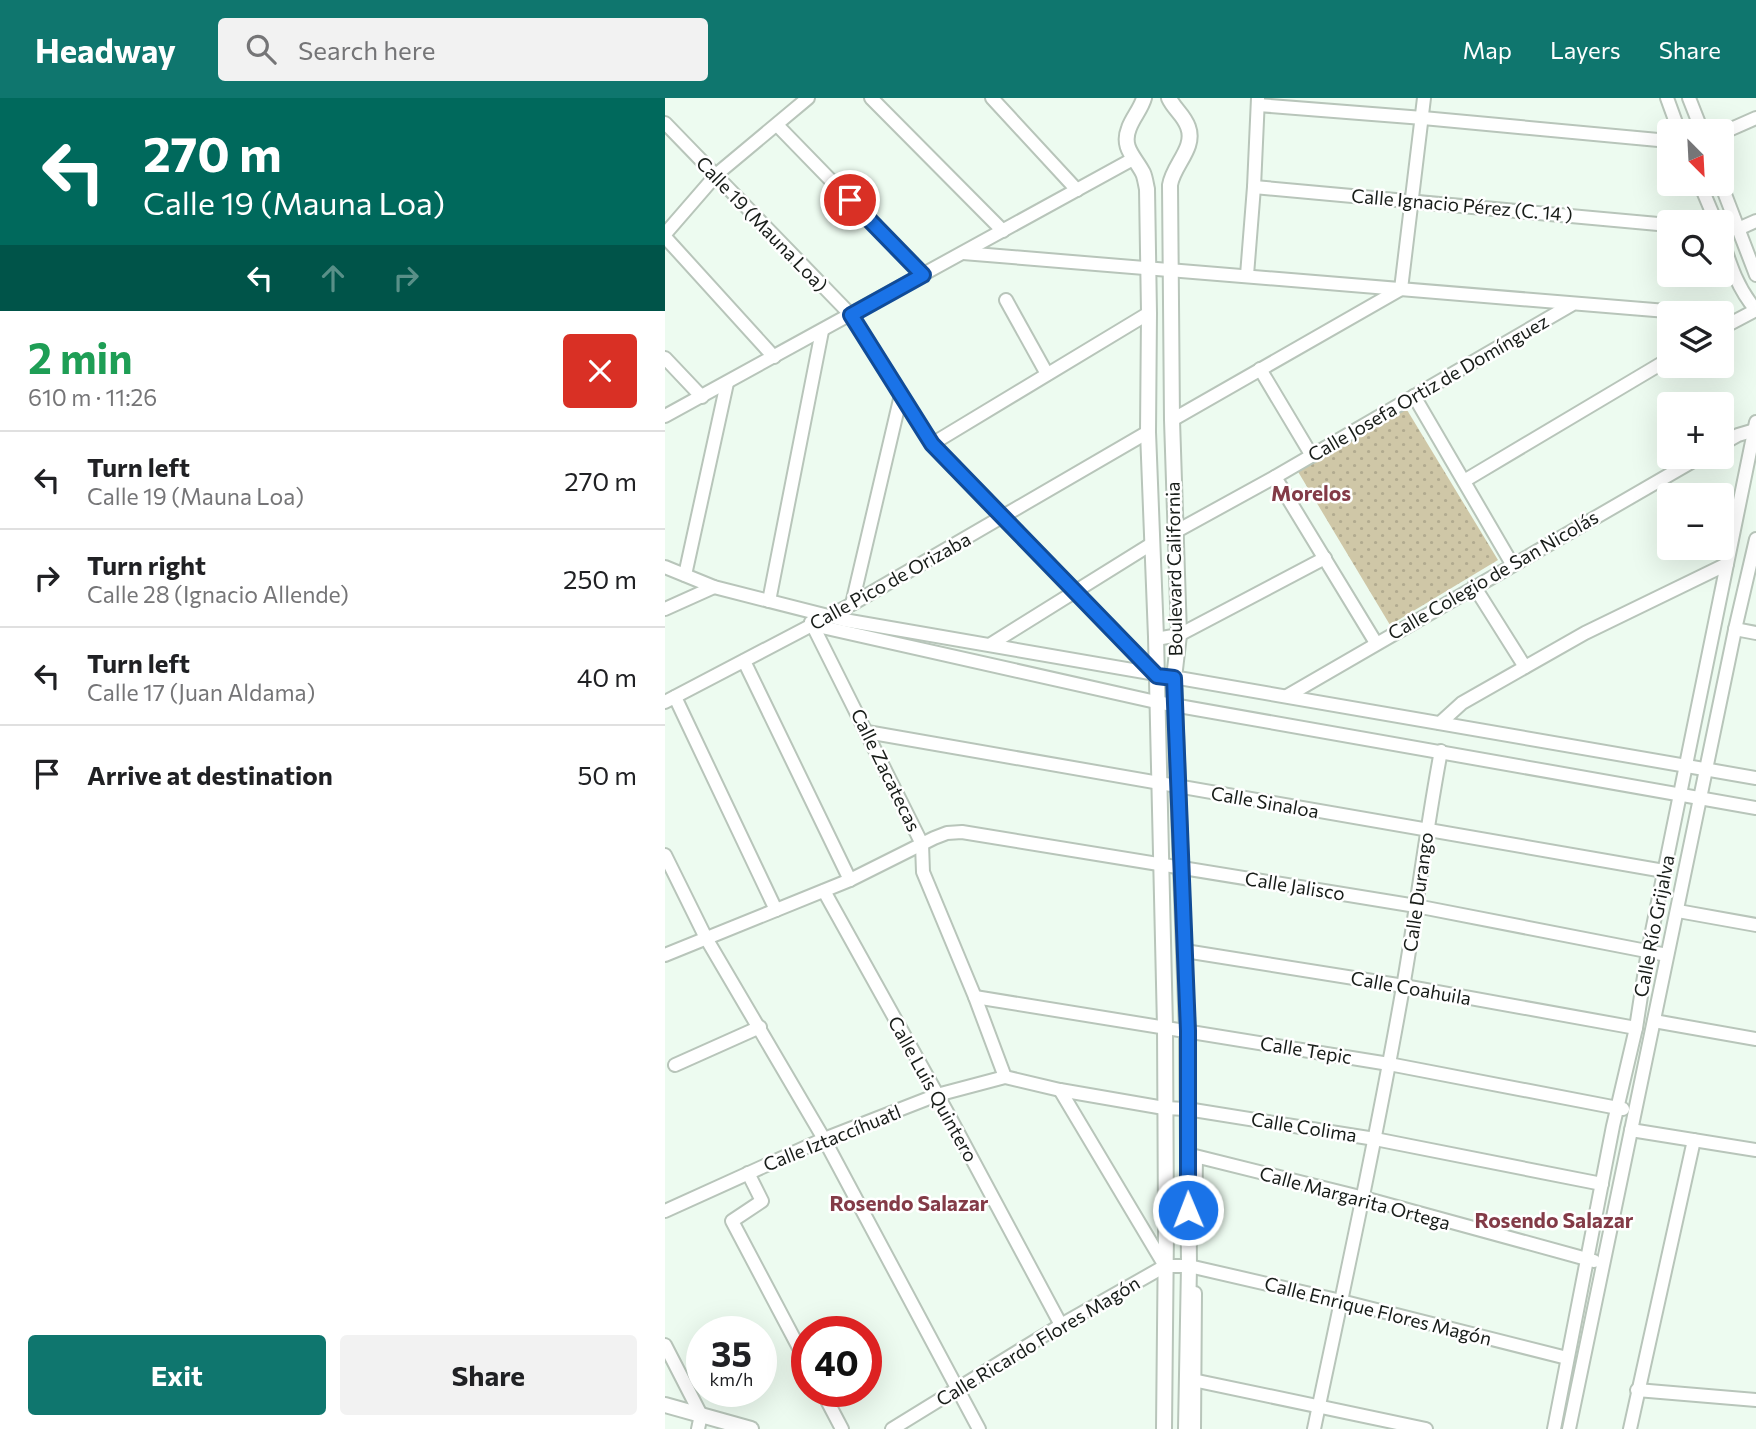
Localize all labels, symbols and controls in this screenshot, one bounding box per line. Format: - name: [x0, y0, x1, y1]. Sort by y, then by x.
- search box: [218, 18, 708, 81]
- text: Headway: [35, 29, 176, 70]
- icon: search: [242, 30, 280, 68]
- text: Search here: [298, 34, 436, 65]
- text: Map: [1463, 35, 1512, 64]
- text: Layers: [1550, 35, 1621, 64]
- text: Share: [1659, 35, 1721, 64]
- north arrow: [1657, 119, 1734, 196]
- map controls: [1657, 119, 1734, 560]
- text: 270 m: [143, 122, 282, 182]
- icon: left: [28, 126, 119, 217]
- street label: Calle 19 (Mauna Loa): [692, 151, 833, 296]
- pin: [820, 170, 880, 230]
- icon: arrive: [831, 181, 869, 219]
- text: Calle 19 (Mauna Loa): [143, 182, 445, 222]
- street label: Calle Ignacio Pérez (C. 14 ): [1350, 183, 1574, 226]
- button: search: [1657, 210, 1734, 287]
- icon: left: [241, 259, 279, 297]
- icon: ahead: [314, 259, 352, 297]
- icon: right: [387, 259, 425, 297]
- button: layers: [1657, 301, 1734, 378]
- street label: Calle Josefa Ortiz de Domínguez: [1303, 309, 1552, 466]
- text: 2 min: [28, 331, 133, 383]
- button: close: [563, 334, 637, 408]
- text: 610 m · 11:26: [28, 383, 157, 411]
- button: +: [1657, 392, 1734, 469]
- text: Turn left: [87, 451, 190, 482]
- icon: left: [28, 461, 66, 499]
- text: 270 m: [564, 465, 637, 496]
- district label: Morelos: [1271, 480, 1351, 505]
- text: Calle 19 (Mauna Loa): [87, 482, 304, 510]
- street label: Boulevard California: [1160, 482, 1187, 656]
- button: −: [1657, 483, 1734, 560]
- street label: Calle Colegio de San Nicolás: [1383, 505, 1602, 644]
- street label: Calle Pico de Orizaba: [805, 527, 974, 634]
- text: Turn right: [87, 549, 206, 580]
- icon: right: [28, 559, 66, 597]
- text: 250 m: [563, 563, 637, 594]
- text: Calle 28 (Ignacio Allende): [87, 580, 349, 608]
- text: Turn left: [87, 647, 190, 678]
- icon: left: [28, 657, 66, 695]
- text: 40 m: [577, 661, 637, 692]
- text: Calle 17 (Juan Aldama): [87, 678, 315, 706]
- street label: Calle Zacatecas: [847, 705, 926, 835]
- icon: arrive: [28, 755, 66, 793]
- text: Arrive at destination: [87, 759, 333, 790]
- text: 50 m: [577, 759, 637, 790]
- street label: Calle Sinaloa: [1209, 781, 1321, 822]
- street label: Calle Durango: [1398, 831, 1437, 953]
- street label: Calle Río Grijalva: [1628, 853, 1679, 999]
- street label: Calle Jalisco: [1243, 866, 1347, 905]
- street label: Calle Coahuila: [1349, 966, 1473, 1009]
- street label: Calle Luis Quintero: [884, 1012, 983, 1166]
- street label: Calle Tepic: [1259, 1031, 1354, 1068]
- street label: Calle Iztaccíhuatl: [760, 1099, 904, 1176]
- street label: Calle Colima: [1250, 1107, 1359, 1146]
- street label: Calle Margarita Ortega: [1257, 1161, 1453, 1234]
- position arrow: [1151, 1173, 1225, 1247]
- district label: Rosendo Salazar: [830, 1190, 989, 1215]
- district label: Rosendo Salazar: [1475, 1207, 1634, 1232]
- street label: Calle Ricardo Flores Magón: [932, 1271, 1144, 1411]
- street label: Calle Enrique Flores Magón: [1262, 1271, 1494, 1350]
- speed limit sign: 40: [791, 1316, 882, 1407]
- text: 35: [711, 1331, 752, 1374]
- button: Exit: [28, 1335, 326, 1415]
- button: Share: [340, 1335, 637, 1415]
- text: km/h: [710, 1368, 753, 1390]

